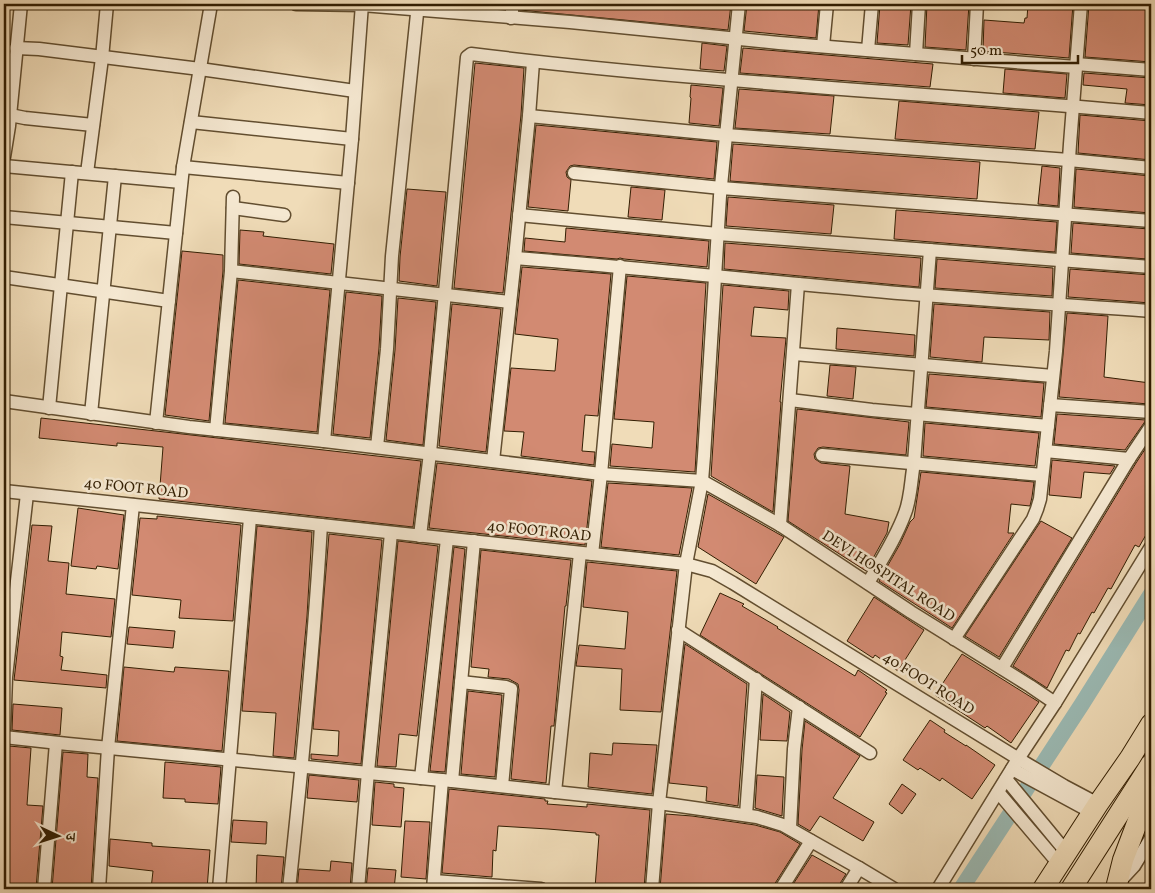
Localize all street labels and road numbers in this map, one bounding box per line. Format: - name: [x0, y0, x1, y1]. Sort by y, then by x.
- street label: 40 FOOT ROAD: [83, 473, 189, 505]
- street label: 40 FOOT ROAD: [486, 516, 592, 548]
- street label: DEVI HOSPITAL ROAD: [817, 526, 959, 628]
- street label: 40 FOOT ROAD: [878, 647, 978, 721]

